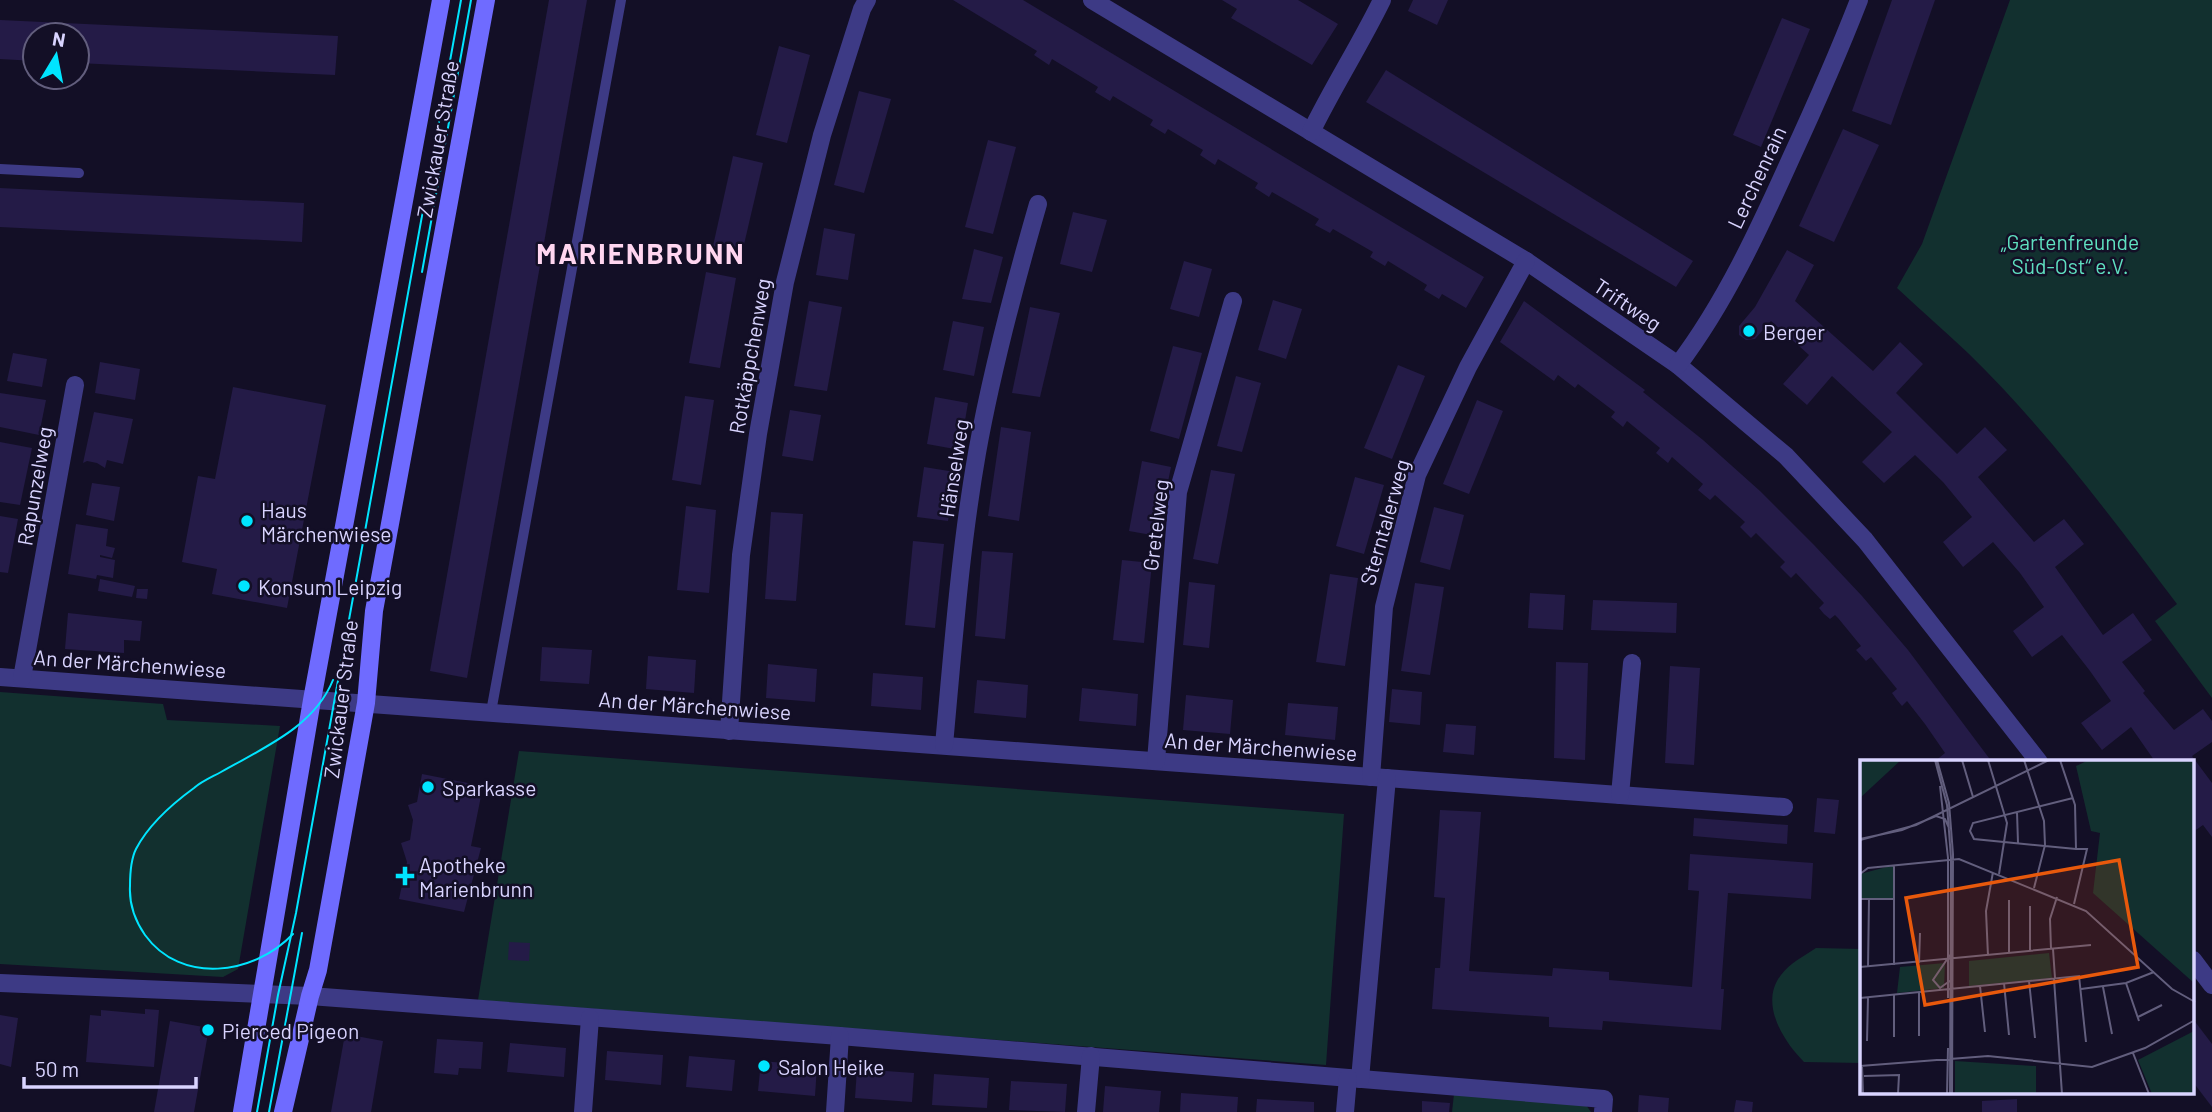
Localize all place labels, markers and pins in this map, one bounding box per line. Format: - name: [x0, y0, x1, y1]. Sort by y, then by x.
- place label: Berger: [1763, 319, 1825, 344]
- marker: Berger: [1741, 323, 1757, 339]
- place label: Haus Märchenwiese: [261, 497, 391, 546]
- marker: Haus Märchenwiese: [239, 513, 255, 529]
- place label: Konsum Leipzig: [258, 574, 402, 599]
- marker: Konsum Leipzig: [236, 578, 252, 594]
- place label: Sparkasse: [442, 775, 536, 800]
- marker: Sparkasse: [420, 779, 436, 795]
- place label: Apotheke Marienbrunn: [419, 852, 533, 901]
- marker: Apotheke Marienbrunn: [397, 868, 413, 884]
- place label: Pierced Pigeon: [222, 1018, 359, 1043]
- marker: Pierced Pigeon: [200, 1022, 216, 1038]
- place label: Salon Heike: [778, 1054, 884, 1079]
- marker: Salon Heike: [756, 1058, 772, 1074]

